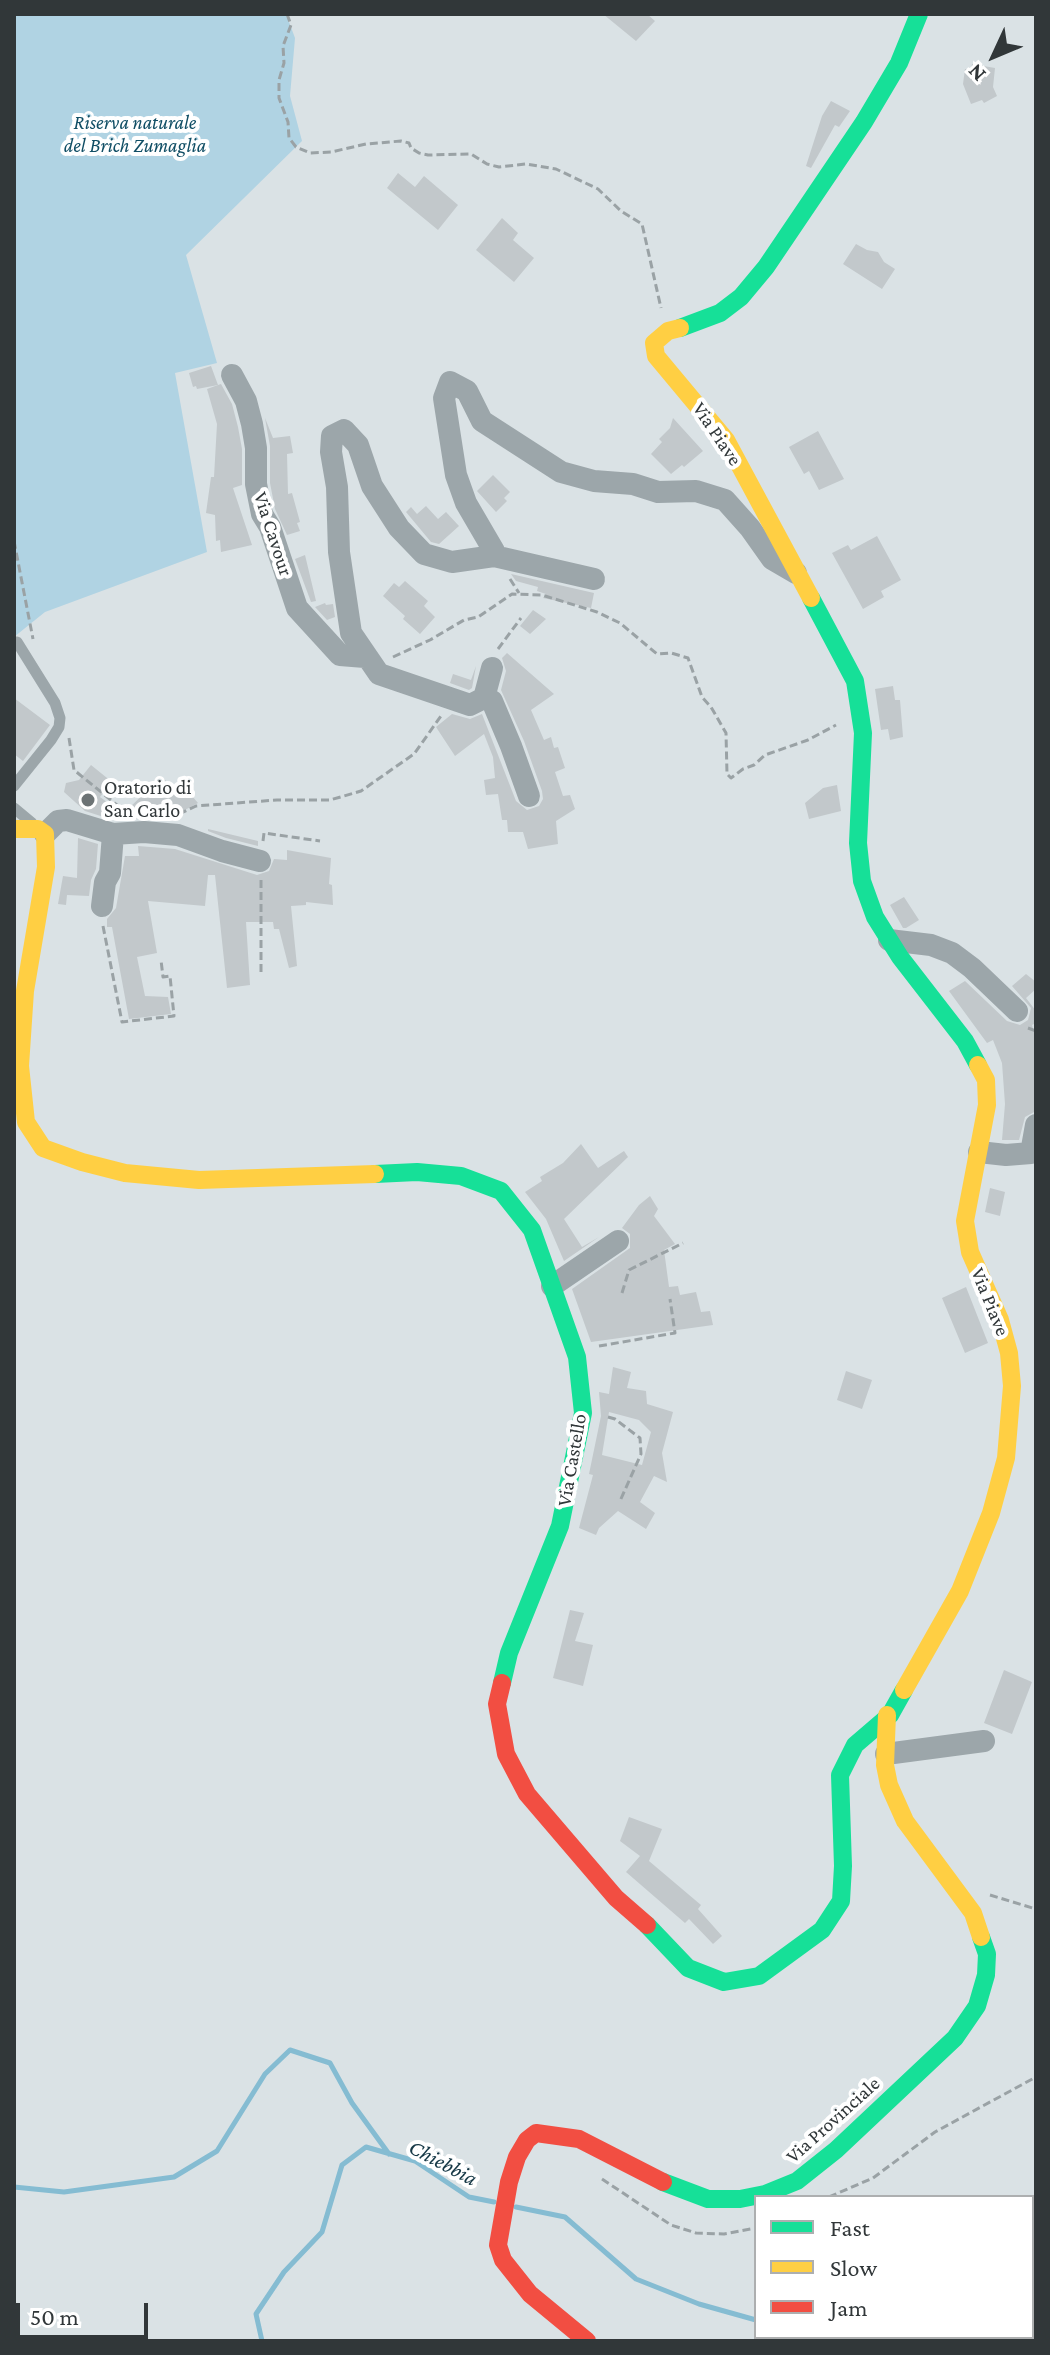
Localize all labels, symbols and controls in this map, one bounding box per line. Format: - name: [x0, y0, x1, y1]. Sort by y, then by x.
- north arrow: [954, 16, 1034, 96]
- text: N: [962, 59, 991, 87]
- park label: Riserva naturale del Brich Zumaglia: [64, 111, 206, 158]
- street label: Via Piave: [687, 398, 747, 470]
- street label: Via Cavour: [248, 489, 298, 579]
- place label: Oratorio di San Carlo: [104, 776, 192, 823]
- marker: Oratorio di San Carlo: [79, 791, 97, 809]
- street label: Via Piave: [965, 1264, 1015, 1340]
- street label: Via Castello: [552, 1412, 592, 1508]
- street label: Via Provinciale: [781, 2072, 885, 2168]
- water label: Chiebbia: [404, 2134, 482, 2192]
- legend: [754, 2195, 1034, 2339]
- text: Fast: [830, 2214, 870, 2241]
- text: Slow: [830, 2254, 877, 2281]
- scale bar: [20, 2287, 152, 2337]
- text: Jam: [830, 2294, 868, 2321]
- text: 50 m: [30, 2303, 79, 2330]

